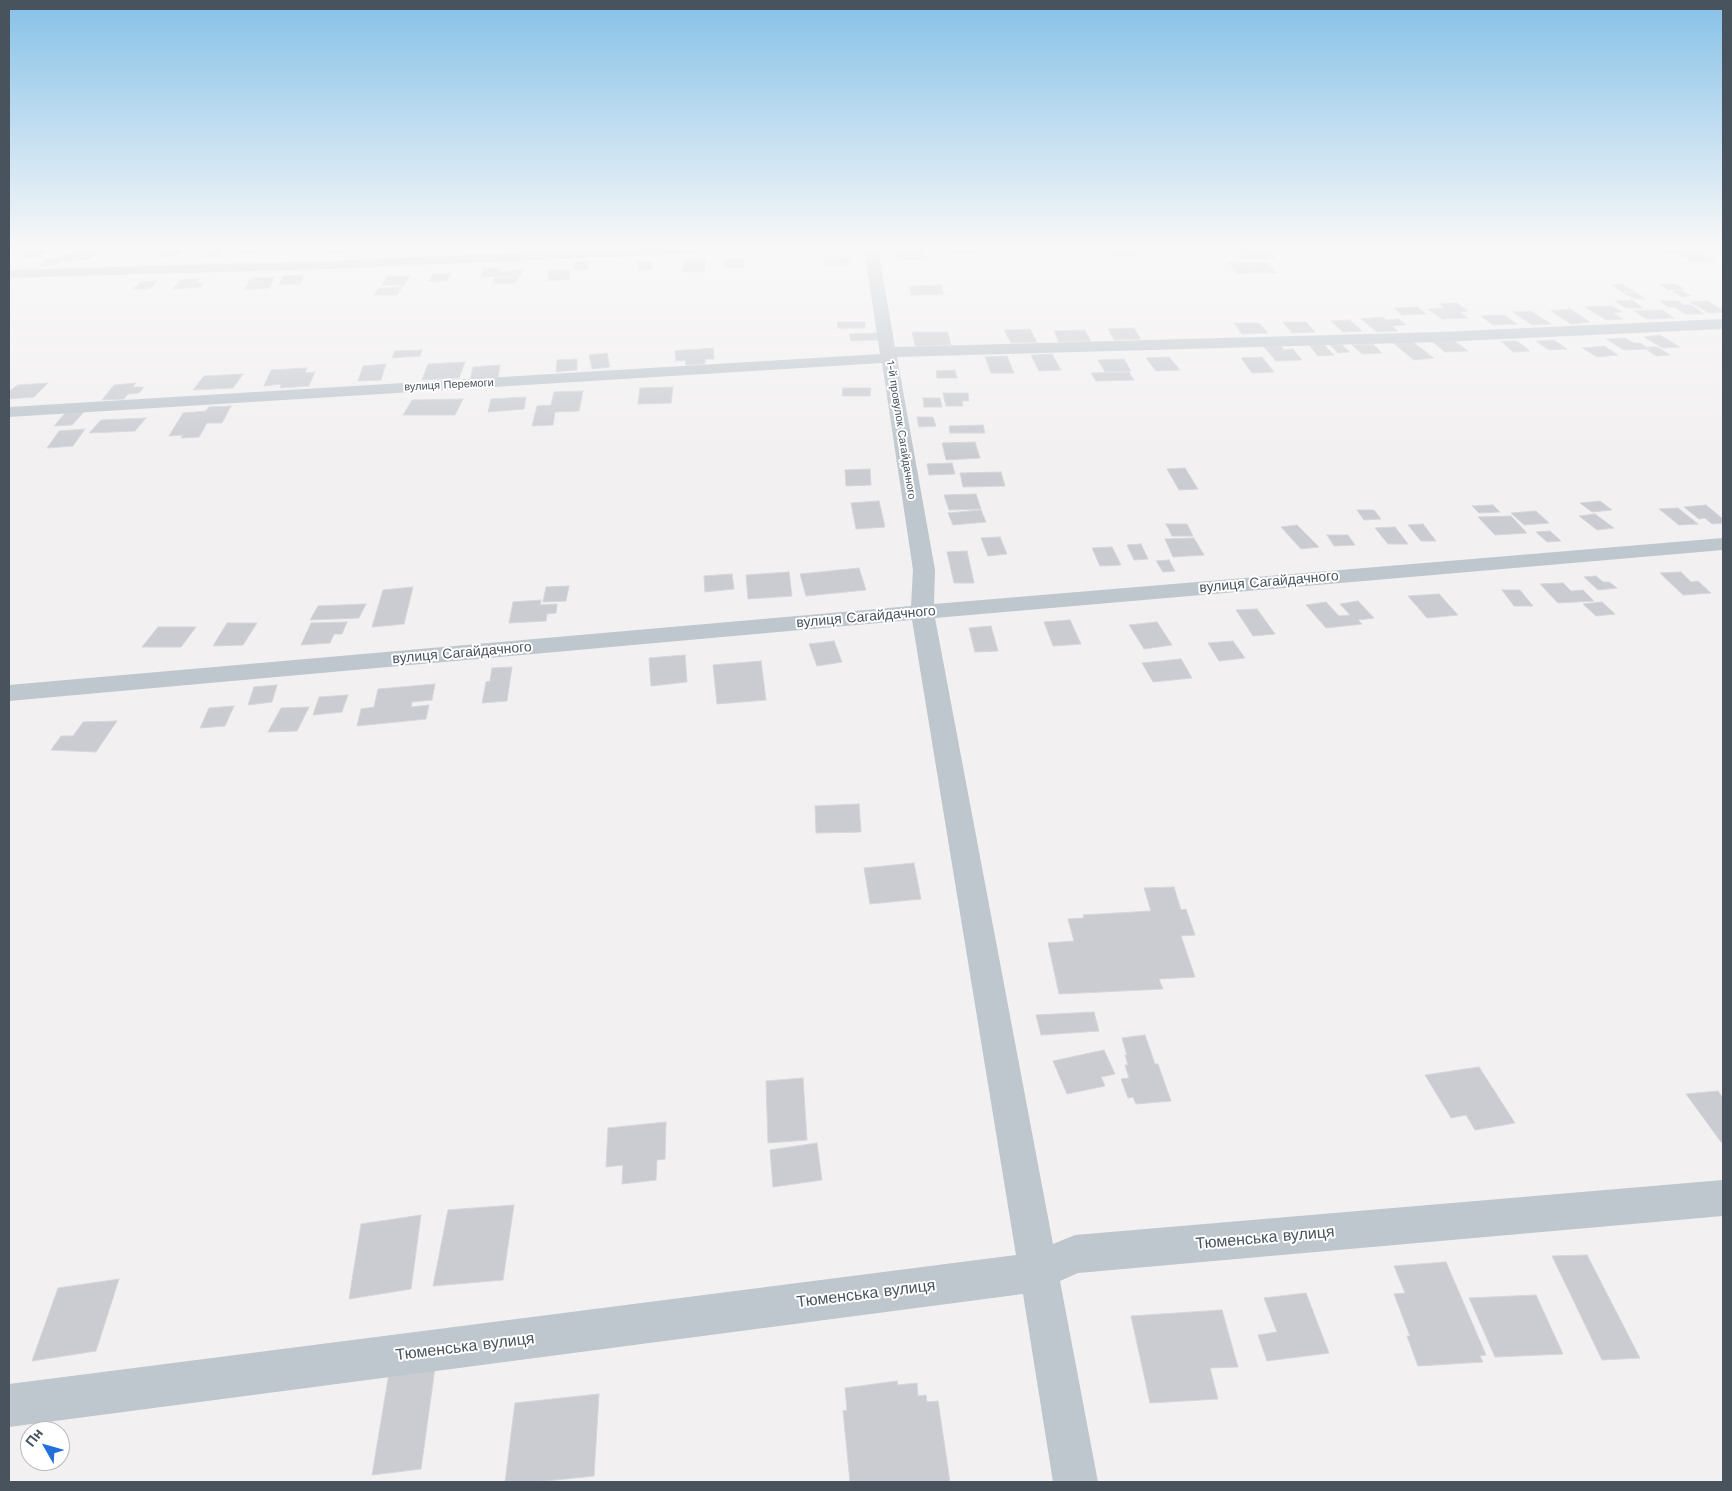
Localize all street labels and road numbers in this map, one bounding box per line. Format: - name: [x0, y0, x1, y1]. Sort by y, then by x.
- street label: 1-й провулок Сагайдачного: [883, 360, 919, 500]
- street label: вулиця Перемоги: [404, 376, 494, 394]
- street label: вулиця Сагайдачного: [1199, 568, 1339, 596]
- street label: вулиця Сагайдачного: [796, 603, 936, 631]
- street label: вулиця Сагайдачного: [392, 639, 532, 667]
- street label: Тюменська вулиця: [1195, 1222, 1335, 1254]
- street label: Тюменська вулиця: [796, 1276, 936, 1312]
- street label: Тюменська вулиця: [395, 1329, 535, 1365]

